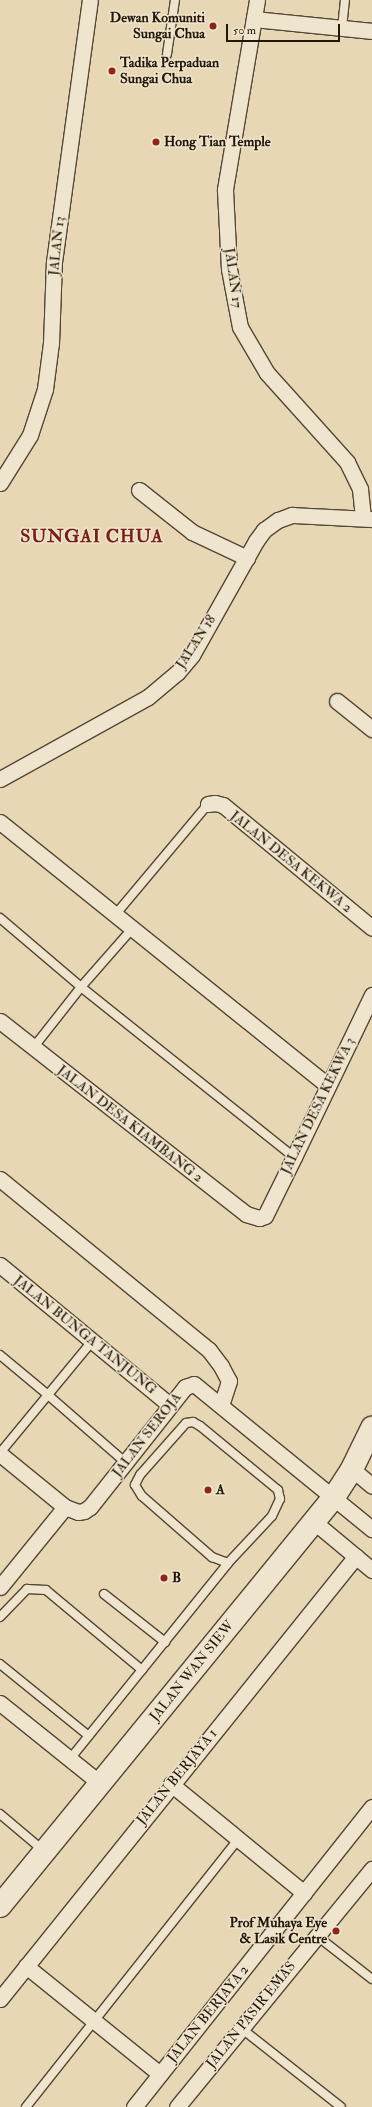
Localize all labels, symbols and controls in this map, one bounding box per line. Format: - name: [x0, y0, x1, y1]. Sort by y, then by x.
- place label: Dewan Komuniti Sungai Chua: [110, 10, 205, 42]
- scale bar: [228, 16, 342, 42]
- marker: Dewan Komuniti Sungai Chua: [208, 21, 218, 31]
- text: 50 m: [233, 23, 256, 38]
- place label: Tadika Perpaduan Sungai Chua: [120, 55, 219, 88]
- marker: Tadika Perpaduan Sungai Chua: [107, 66, 117, 76]
- place label: Hong Tian Temple: [164, 134, 271, 150]
- marker: Hong Tian Temple: [151, 137, 161, 147]
- street label: JALAN 13: [46, 215, 68, 277]
- street label: JALAN 17: [220, 247, 246, 309]
- district label: SUNGAI CHUA: [20, 526, 164, 548]
- street label: JALAN 18: [172, 612, 220, 672]
- street label: JALAN DESA KEKWA 2: [227, 808, 355, 916]
- street label: JALAN DESA KEKWA 3: [277, 1035, 359, 1177]
- street label: JALAN DESA KIAMBANG 2: [54, 1062, 206, 1186]
- street label: JALAN BUNGA TANJUNG: [10, 1272, 160, 1398]
- street label: JALAN SEROJA: [109, 1389, 185, 1481]
- place label: A: [216, 1482, 225, 1498]
- marker: A: [203, 1485, 213, 1495]
- place label: B: [172, 1570, 181, 1586]
- marker: B: [159, 1573, 169, 1583]
- street label: JALAN WAN SIEW: [146, 1617, 238, 1725]
- street label: JALAN BERJAYA 1: [133, 1726, 221, 1828]
- place label: Prof Muhaya Eye & Lasik Centre: [229, 1915, 327, 1948]
- marker: Prof Muhaya Eye & Lasik Centre: [330, 1925, 342, 1937]
- street label: JALAN PASIR EMAS: [203, 1958, 299, 2072]
- street label: JALAN BERJAYA 2: [164, 1962, 252, 2066]

